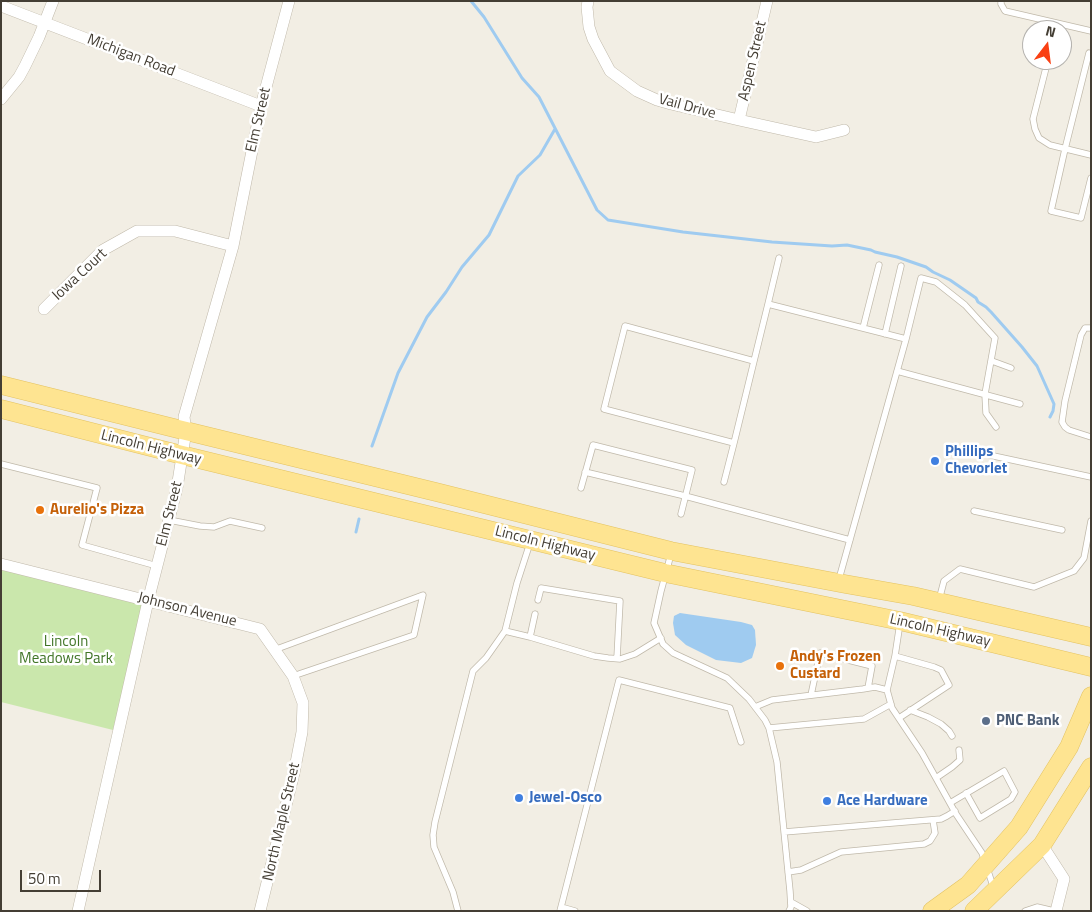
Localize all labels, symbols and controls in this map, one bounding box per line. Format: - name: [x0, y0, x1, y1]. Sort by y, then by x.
- street label: Aspen Street: [735, 19, 771, 103]
- north arrow: [1022, 20, 1072, 70]
- text: N: [1043, 20, 1058, 42]
- street label: Michigan Road: [84, 31, 178, 81]
- street label: Elm Street: [243, 86, 275, 154]
- street label: Vail Drive: [656, 91, 718, 123]
- street label: Iowa Court: [49, 245, 111, 305]
- street label: Lincoln Highway: [99, 427, 203, 469]
- place label: Phillips Chevorlet: [945, 443, 1007, 478]
- marker: Phillips Chevorlet: [929, 455, 941, 467]
- street label: Elm Street: [153, 480, 187, 548]
- place label: Aurelio's Pizza: [50, 501, 144, 519]
- marker: Aurelio's Pizza: [34, 504, 46, 516]
- street label: Lincoln Highway: [493, 523, 597, 565]
- street label: Johnson Avenue: [136, 589, 238, 631]
- street label: Lincoln Highway: [888, 611, 992, 651]
- park label: Lincoln Meadows Park: [19, 633, 113, 668]
- place label: Andy's Frozen Custard: [790, 648, 881, 683]
- marker: Andy's Frozen Custard: [774, 660, 786, 672]
- place label: PNC Bank: [996, 712, 1059, 730]
- marker: PNC Bank: [980, 715, 992, 727]
- street label: North Maple Street: [260, 761, 304, 883]
- place label: Jewel-Osco: [529, 789, 602, 807]
- marker: Jewel-Osco: [513, 792, 525, 804]
- place label: Ace Hardware: [837, 792, 928, 810]
- marker: Ace Hardware: [821, 795, 833, 807]
- scale bar: [22, 860, 104, 892]
- text: 50 m: [28, 867, 61, 890]

